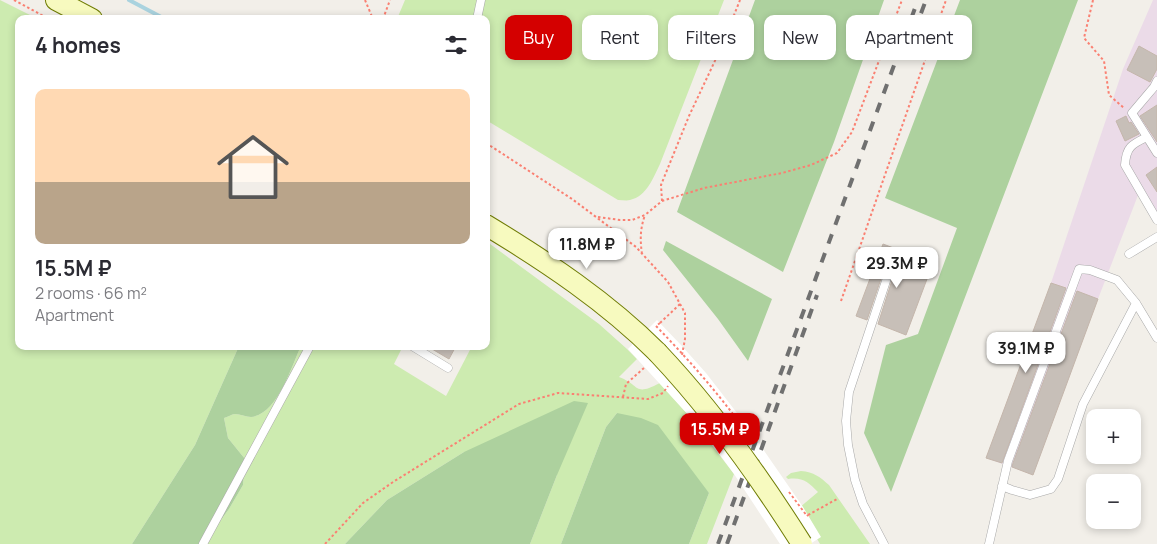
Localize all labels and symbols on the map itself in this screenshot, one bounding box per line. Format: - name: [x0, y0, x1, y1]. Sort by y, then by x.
- pin: 11.8M ₽: [541, 228, 633, 270]
- pin: 29.3M ₽: [851, 246, 943, 289]
- pin: 39.1M ₽: [980, 332, 1072, 374]
- pin: 15.5M ₽: [674, 412, 766, 455]

